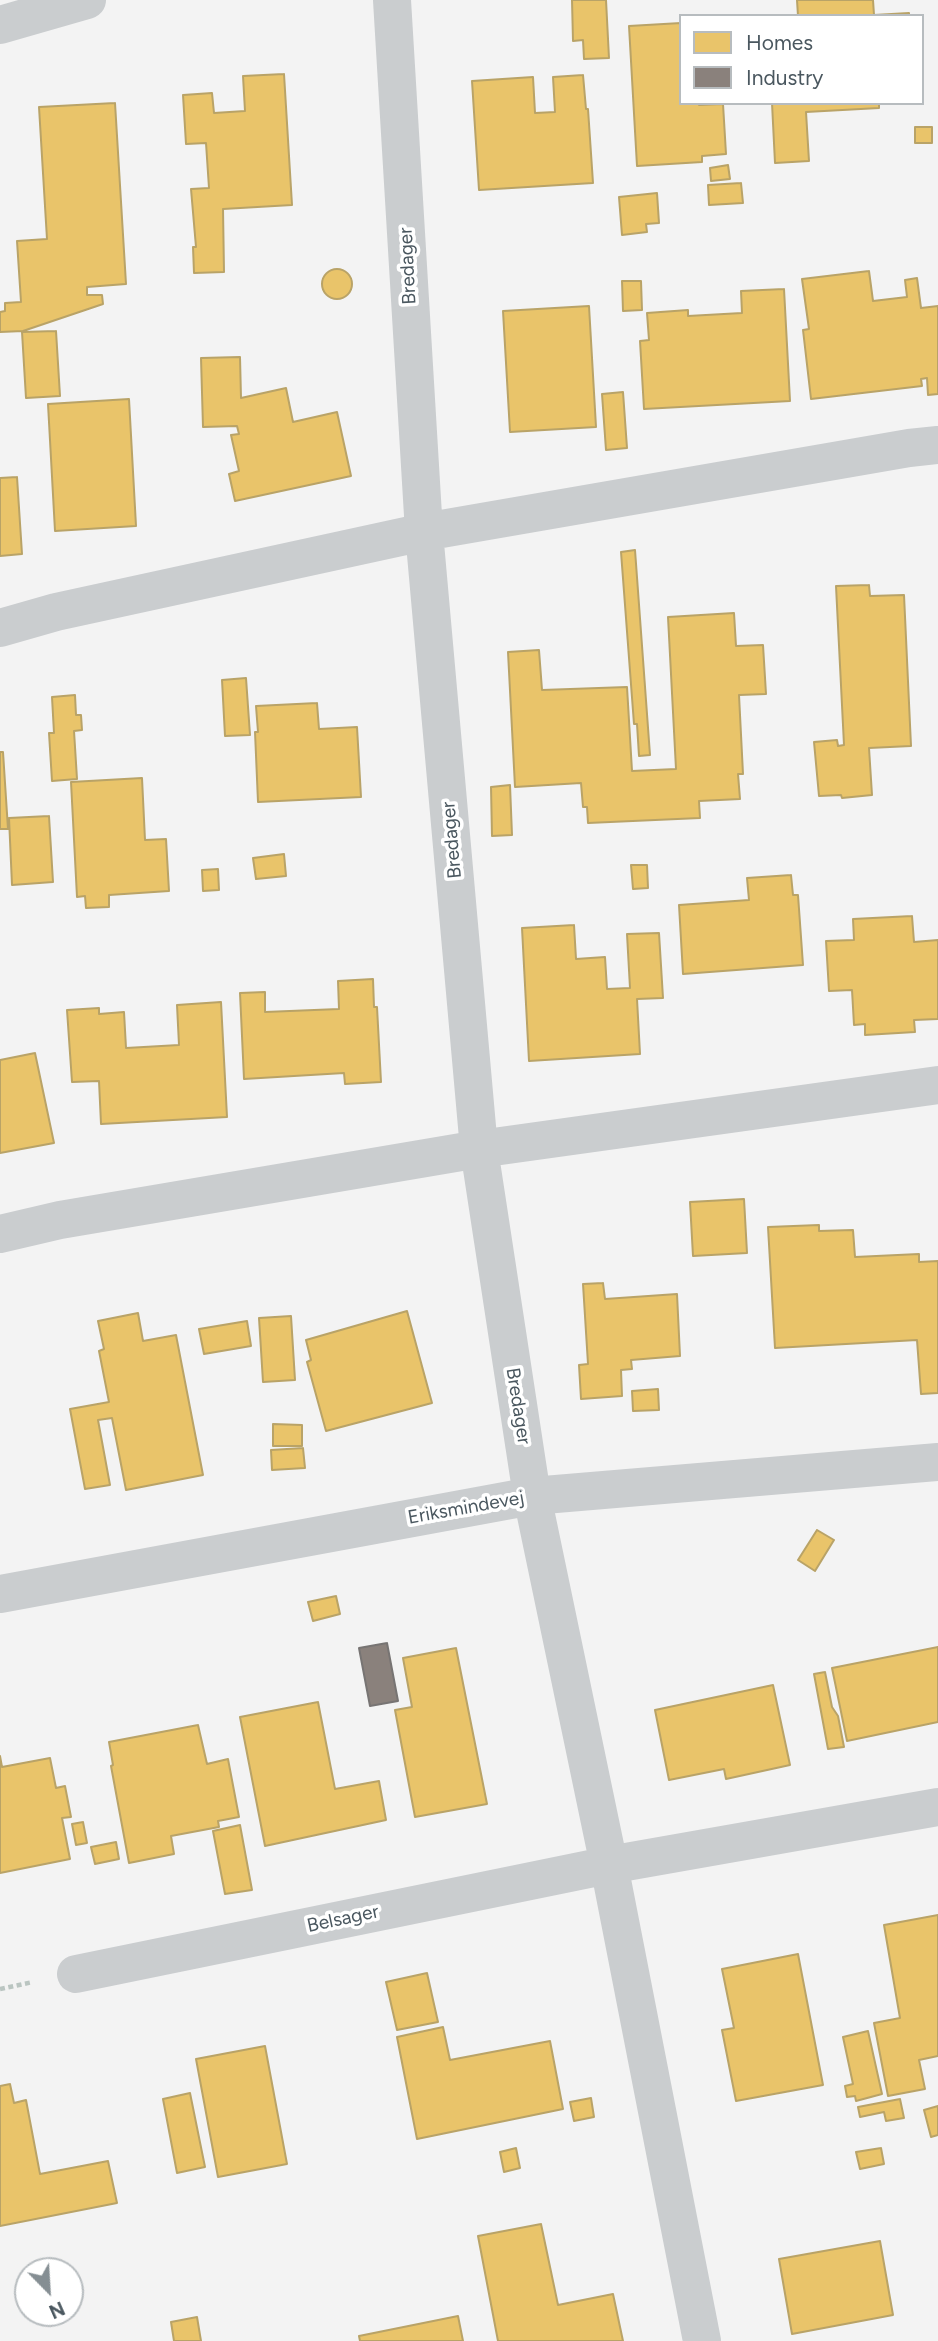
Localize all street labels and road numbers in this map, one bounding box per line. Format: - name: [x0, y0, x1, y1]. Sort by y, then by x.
- street label: Bredager: [395, 227, 421, 305]
- street label: Bredager: [437, 801, 467, 879]
- street label: Bredager: [501, 1366, 535, 1446]
- street label: Eriksmindevej: [406, 1487, 526, 1529]
- street label: Belsager: [305, 1900, 381, 1938]

